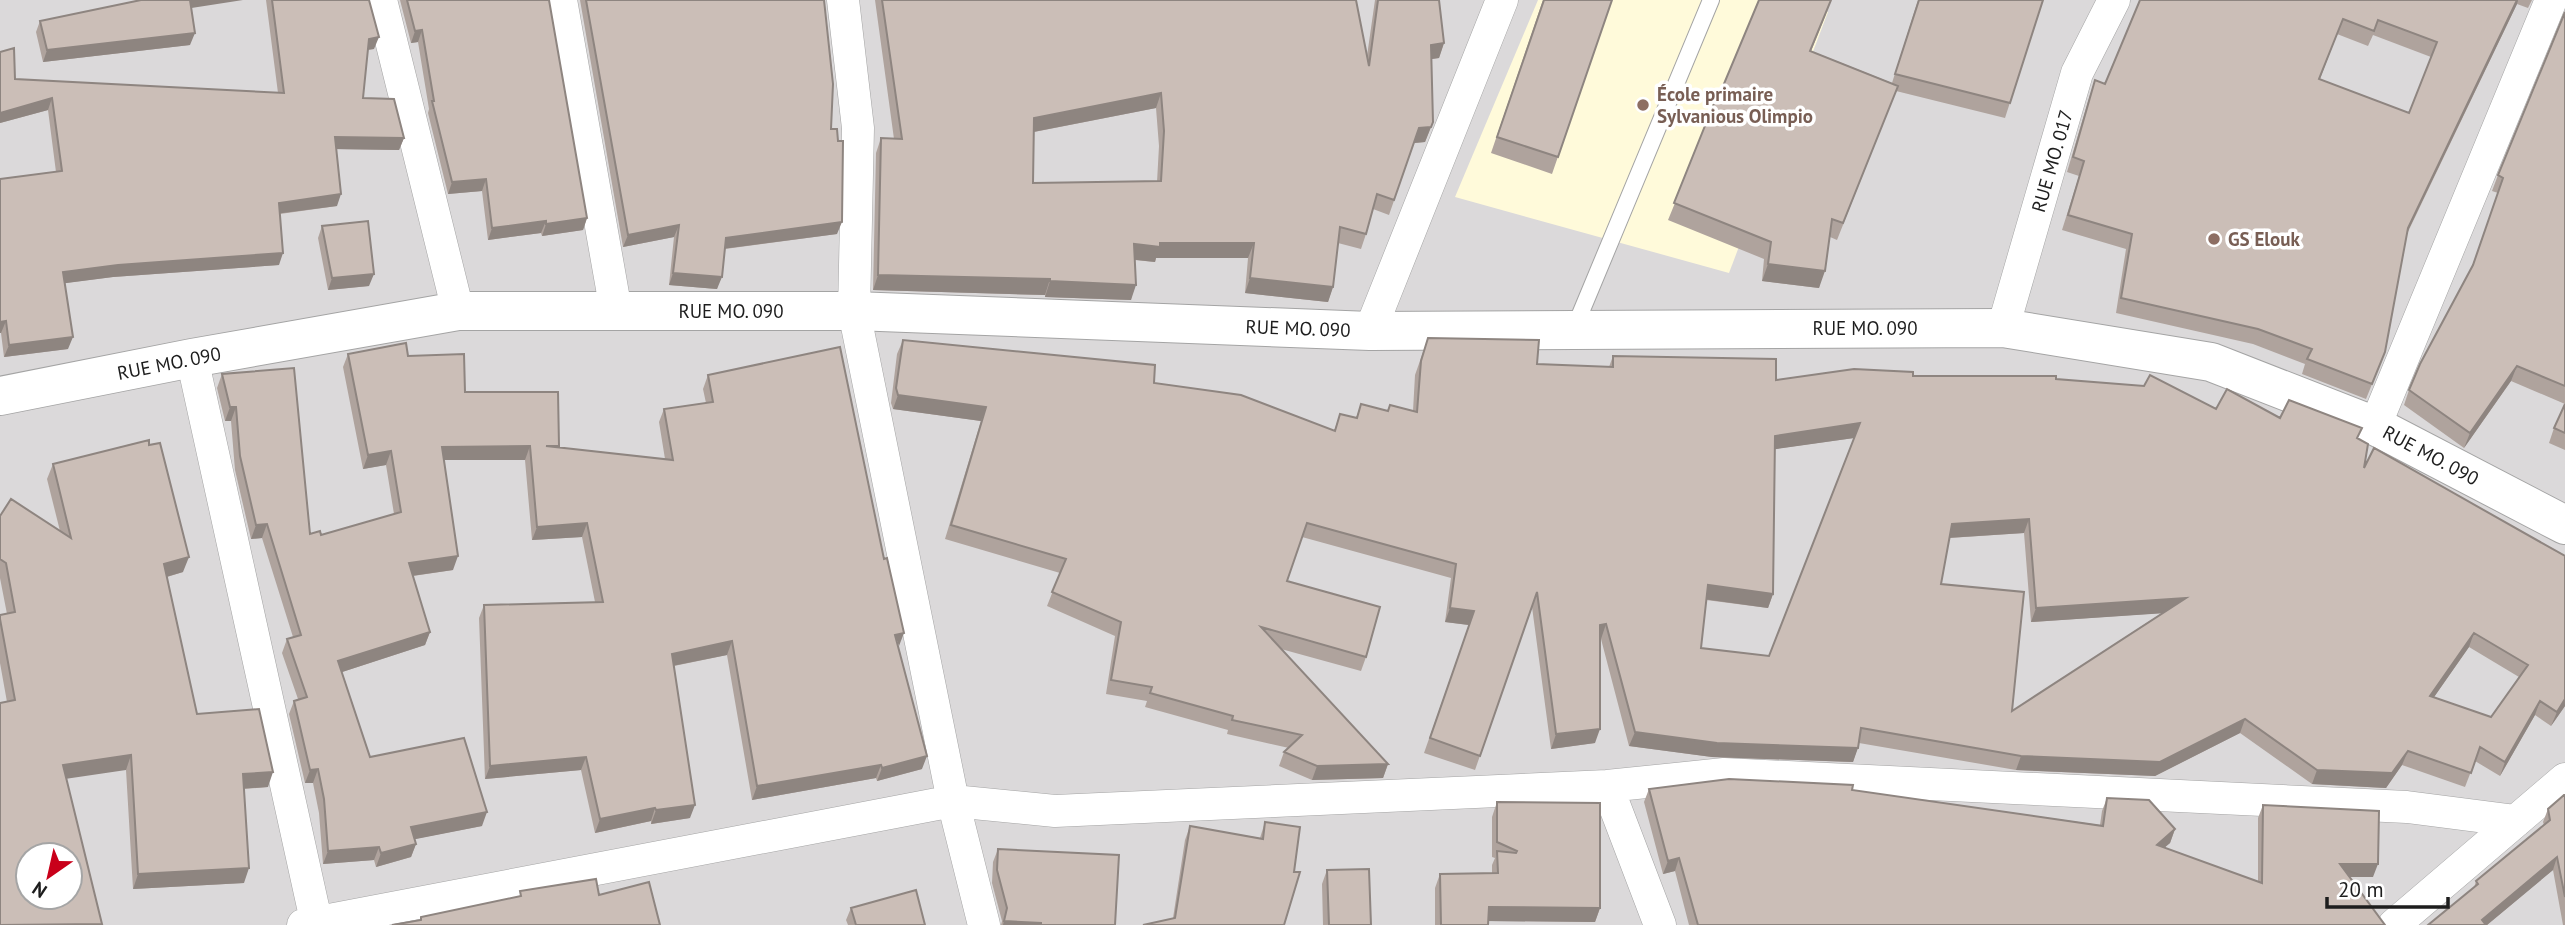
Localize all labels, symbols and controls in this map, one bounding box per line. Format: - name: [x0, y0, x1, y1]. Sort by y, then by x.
- place label: École primaire Sylvanious Olimpio: [1657, 82, 1813, 128]
- marker: École primaire Sylvanious Olimpio: [1635, 97, 1651, 113]
- street label: RUE MO. 017: [2026, 107, 2078, 215]
- place label: GS Elouk: [2228, 227, 2300, 251]
- marker: GS Elouk: [2206, 231, 2222, 247]
- street label: RUE MO. 090: [678, 299, 784, 323]
- street label: RUE MO. 090: [1245, 314, 1351, 342]
- street label: RUE MO. 090: [1812, 316, 1918, 340]
- street label: RUE MO. 090: [115, 341, 223, 385]
- street label: RUE MO. 090: [2379, 420, 2483, 490]
- north arrow: [14, 841, 84, 911]
- scale bar: [2327, 866, 2448, 910]
- text: 20 m: [2338, 876, 2384, 903]
- text: N: [28, 877, 51, 904]

